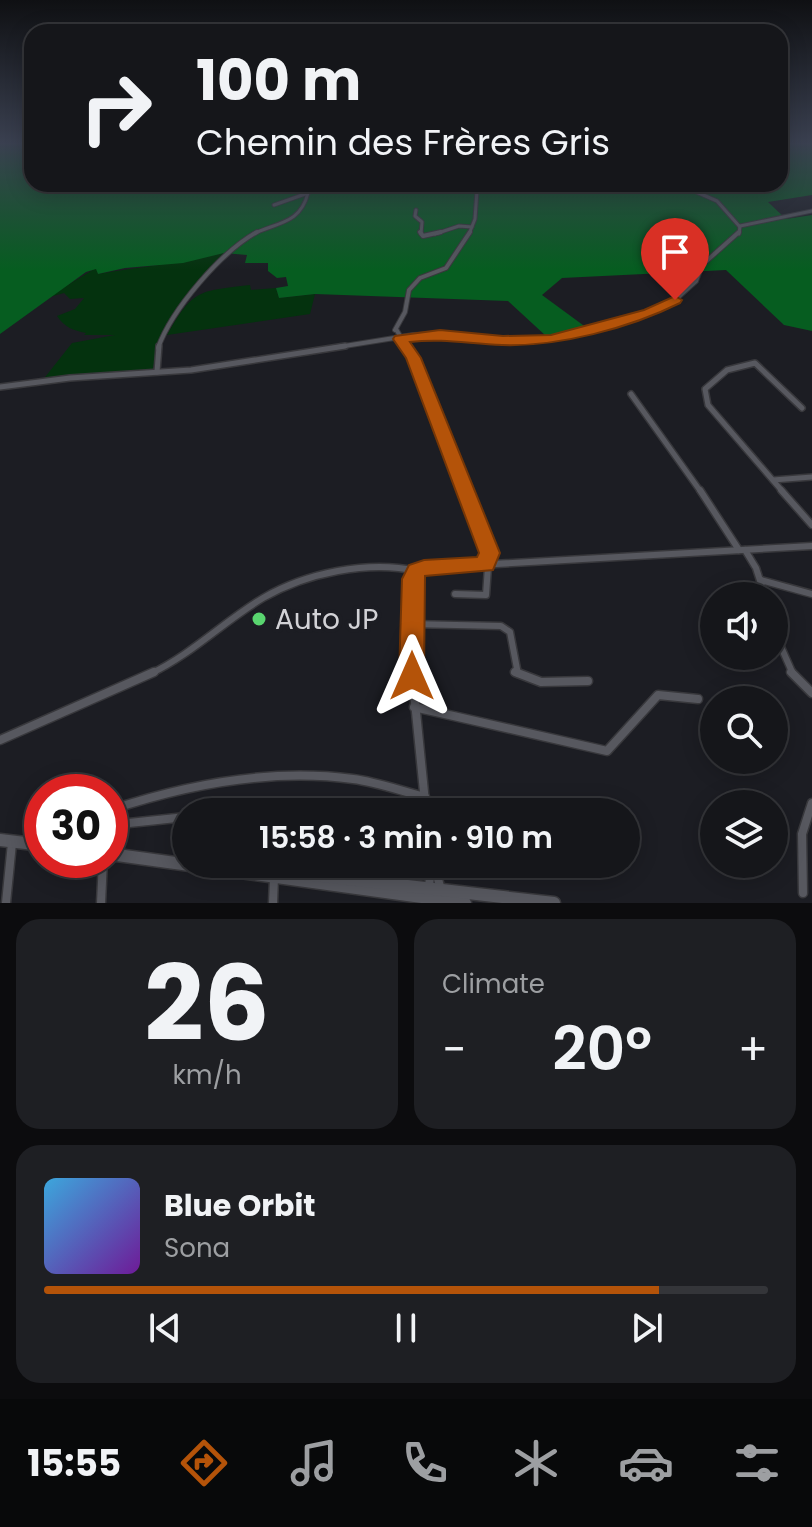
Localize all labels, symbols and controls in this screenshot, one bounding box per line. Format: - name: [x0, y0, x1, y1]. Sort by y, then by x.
- text: 100 m: [196, 41, 361, 120]
- icon: right: [64, 56, 168, 160]
- text: Chemin des Frères Gris: [196, 117, 610, 168]
- pin: [641, 218, 709, 300]
- icon: arrive: [653, 230, 697, 274]
- map controls: [700, 582, 788, 878]
- button: sound: [700, 582, 788, 670]
- place label: Auto JP: [275, 600, 378, 639]
- marker: Auto JP: [250, 610, 268, 628]
- position arrow: [370, 634, 454, 718]
- button: search: [700, 686, 788, 774]
- speed limit sign: 30: [24, 774, 128, 878]
- button: layers: [700, 790, 788, 878]
- text: 15:58 · 3 min · 910 m: [259, 816, 553, 859]
- text: 26: [144, 931, 270, 1076]
- text: Climate: [442, 966, 545, 1002]
- text: 20°: [552, 1007, 652, 1091]
- text: −: [442, 1019, 466, 1080]
- text: +: [738, 1019, 768, 1080]
- text: km/h: [172, 1057, 242, 1093]
- text: Blue Orbit: [164, 1184, 316, 1227]
- text: Sona: [164, 1230, 230, 1266]
- icon: previous: [143, 1306, 187, 1350]
- icon: pause: [384, 1306, 428, 1350]
- icon: next: [625, 1306, 669, 1350]
- icon: directions: [176, 1435, 232, 1491]
- icon: music: [286, 1435, 342, 1491]
- icon: phone: [397, 1435, 453, 1491]
- icon: climate: [508, 1435, 564, 1491]
- icon: car: [618, 1435, 674, 1491]
- icon: filters: [729, 1435, 785, 1491]
- text: 15:55: [27, 1438, 121, 1489]

